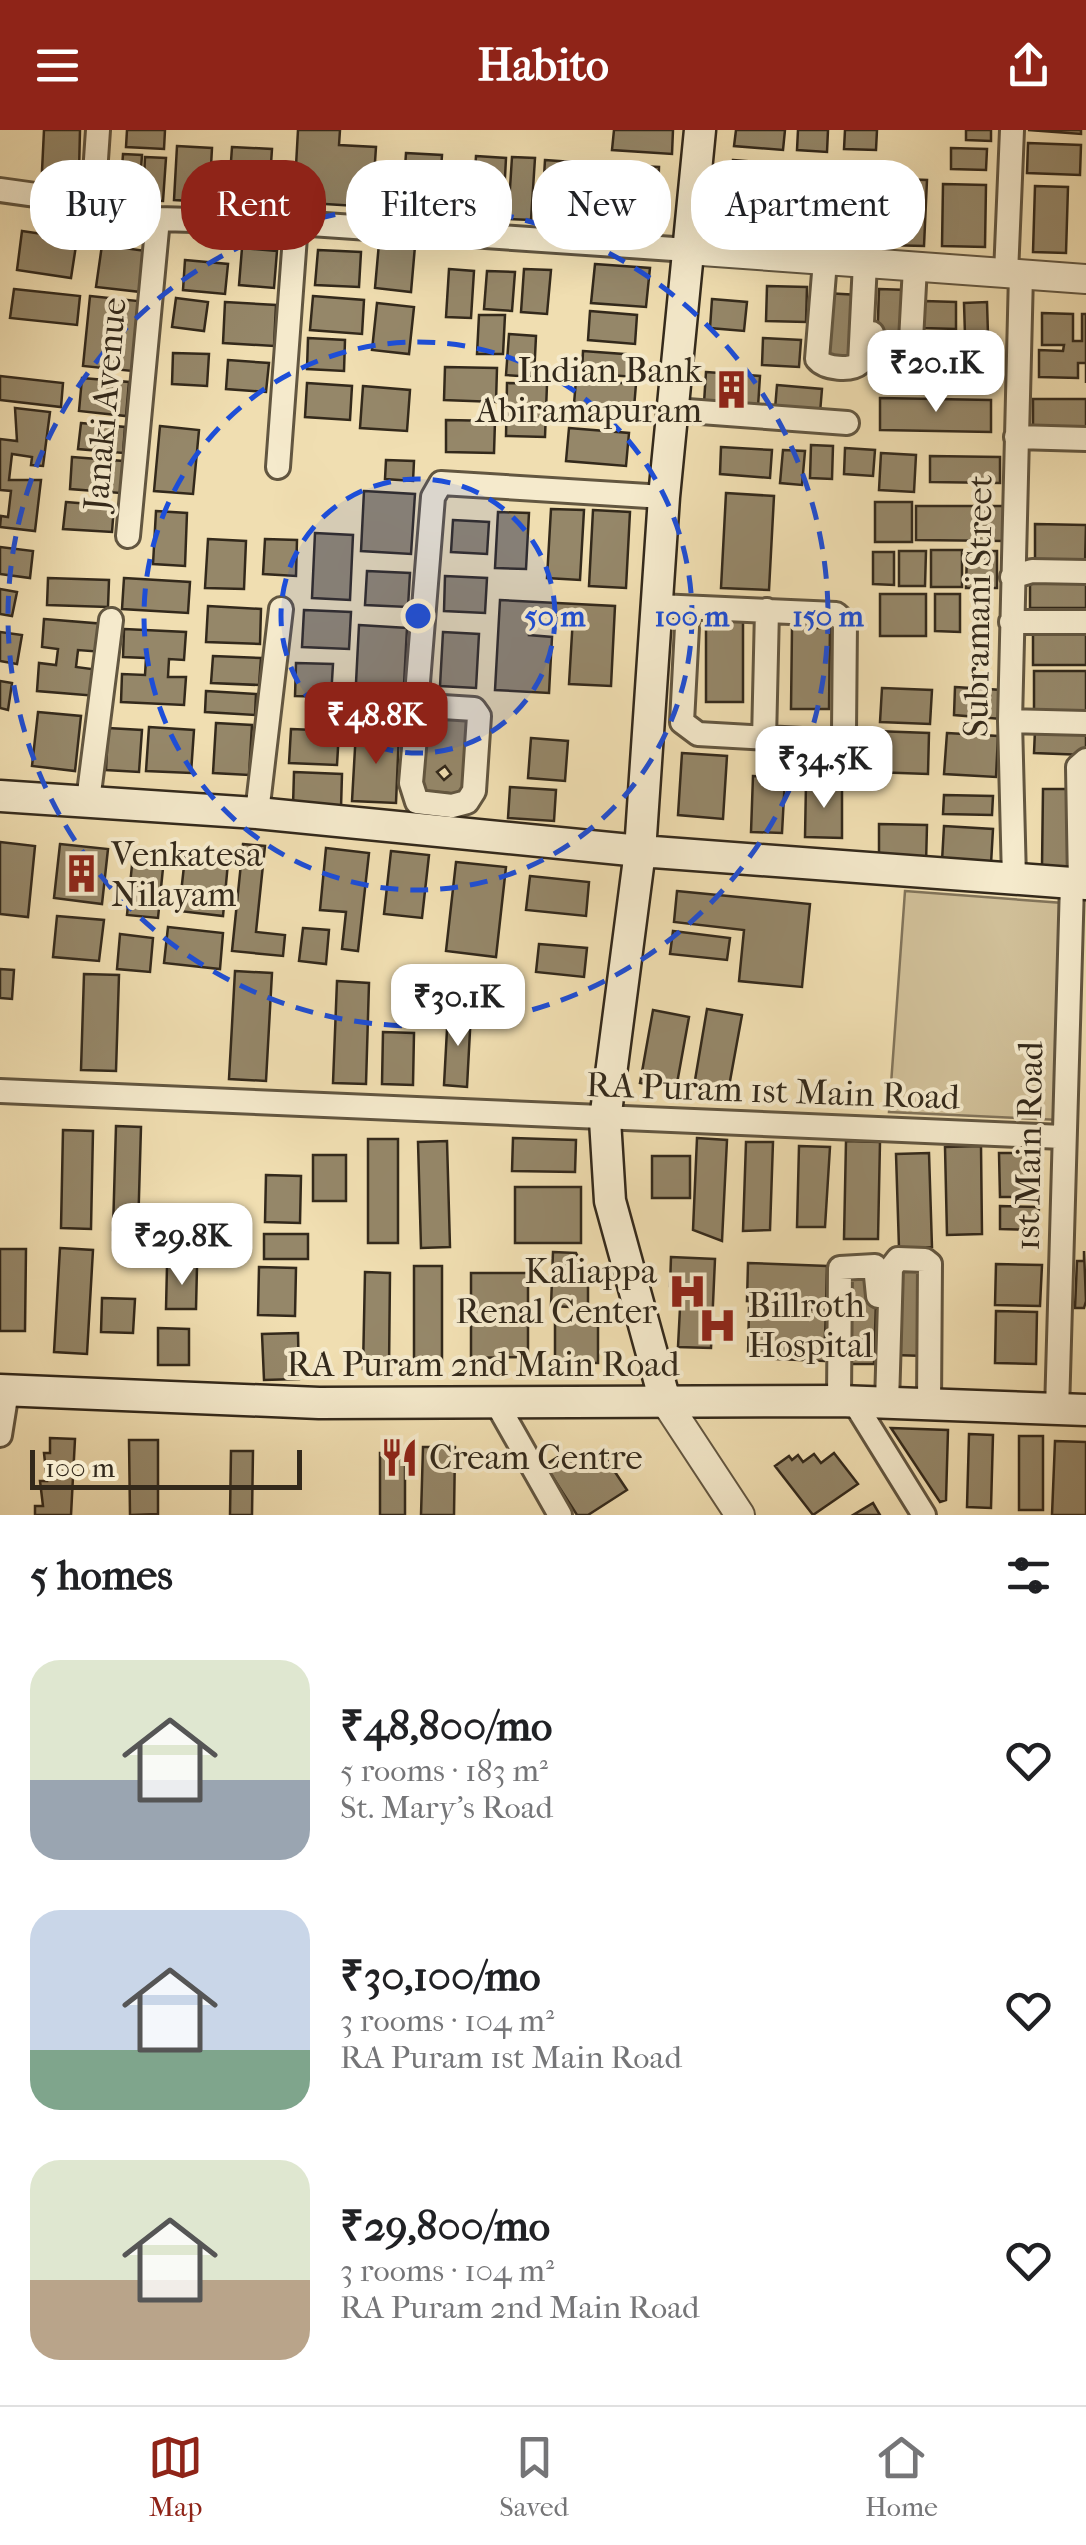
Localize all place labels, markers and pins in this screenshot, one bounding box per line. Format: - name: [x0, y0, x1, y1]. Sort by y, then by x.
- pin: ₹20.1K: [855, 330, 1017, 415]
- place label: Indian Bank Abiramapuram: [474, 350, 703, 431]
- building icon: Indian Bank Abiramapuram: [711, 369, 753, 411]
- centre of rings: [400, 598, 436, 634]
- pin: ₹48.8K: [295, 682, 457, 767]
- pin: ₹34.5K: [743, 726, 905, 811]
- place label: Venkatesa Nilayam: [110, 834, 263, 915]
- building icon: Venkatesa Nilayam: [60, 853, 102, 895]
- pin: ₹30.1K: [377, 964, 539, 1049]
- pin: ₹29.8K: [101, 1203, 263, 1288]
- place label: Kaliappa Renal Center: [455, 1251, 658, 1332]
- hospital icon: Kaliappa Renal Center: [666, 1270, 708, 1312]
- place label: Billroth Hospital: [748, 1285, 874, 1366]
- hospital icon: Billroth Hospital: [697, 1304, 739, 1346]
- restaurant icon: Cream Centre: [378, 1436, 420, 1478]
- place label: Cream Centre: [429, 1437, 643, 1478]

